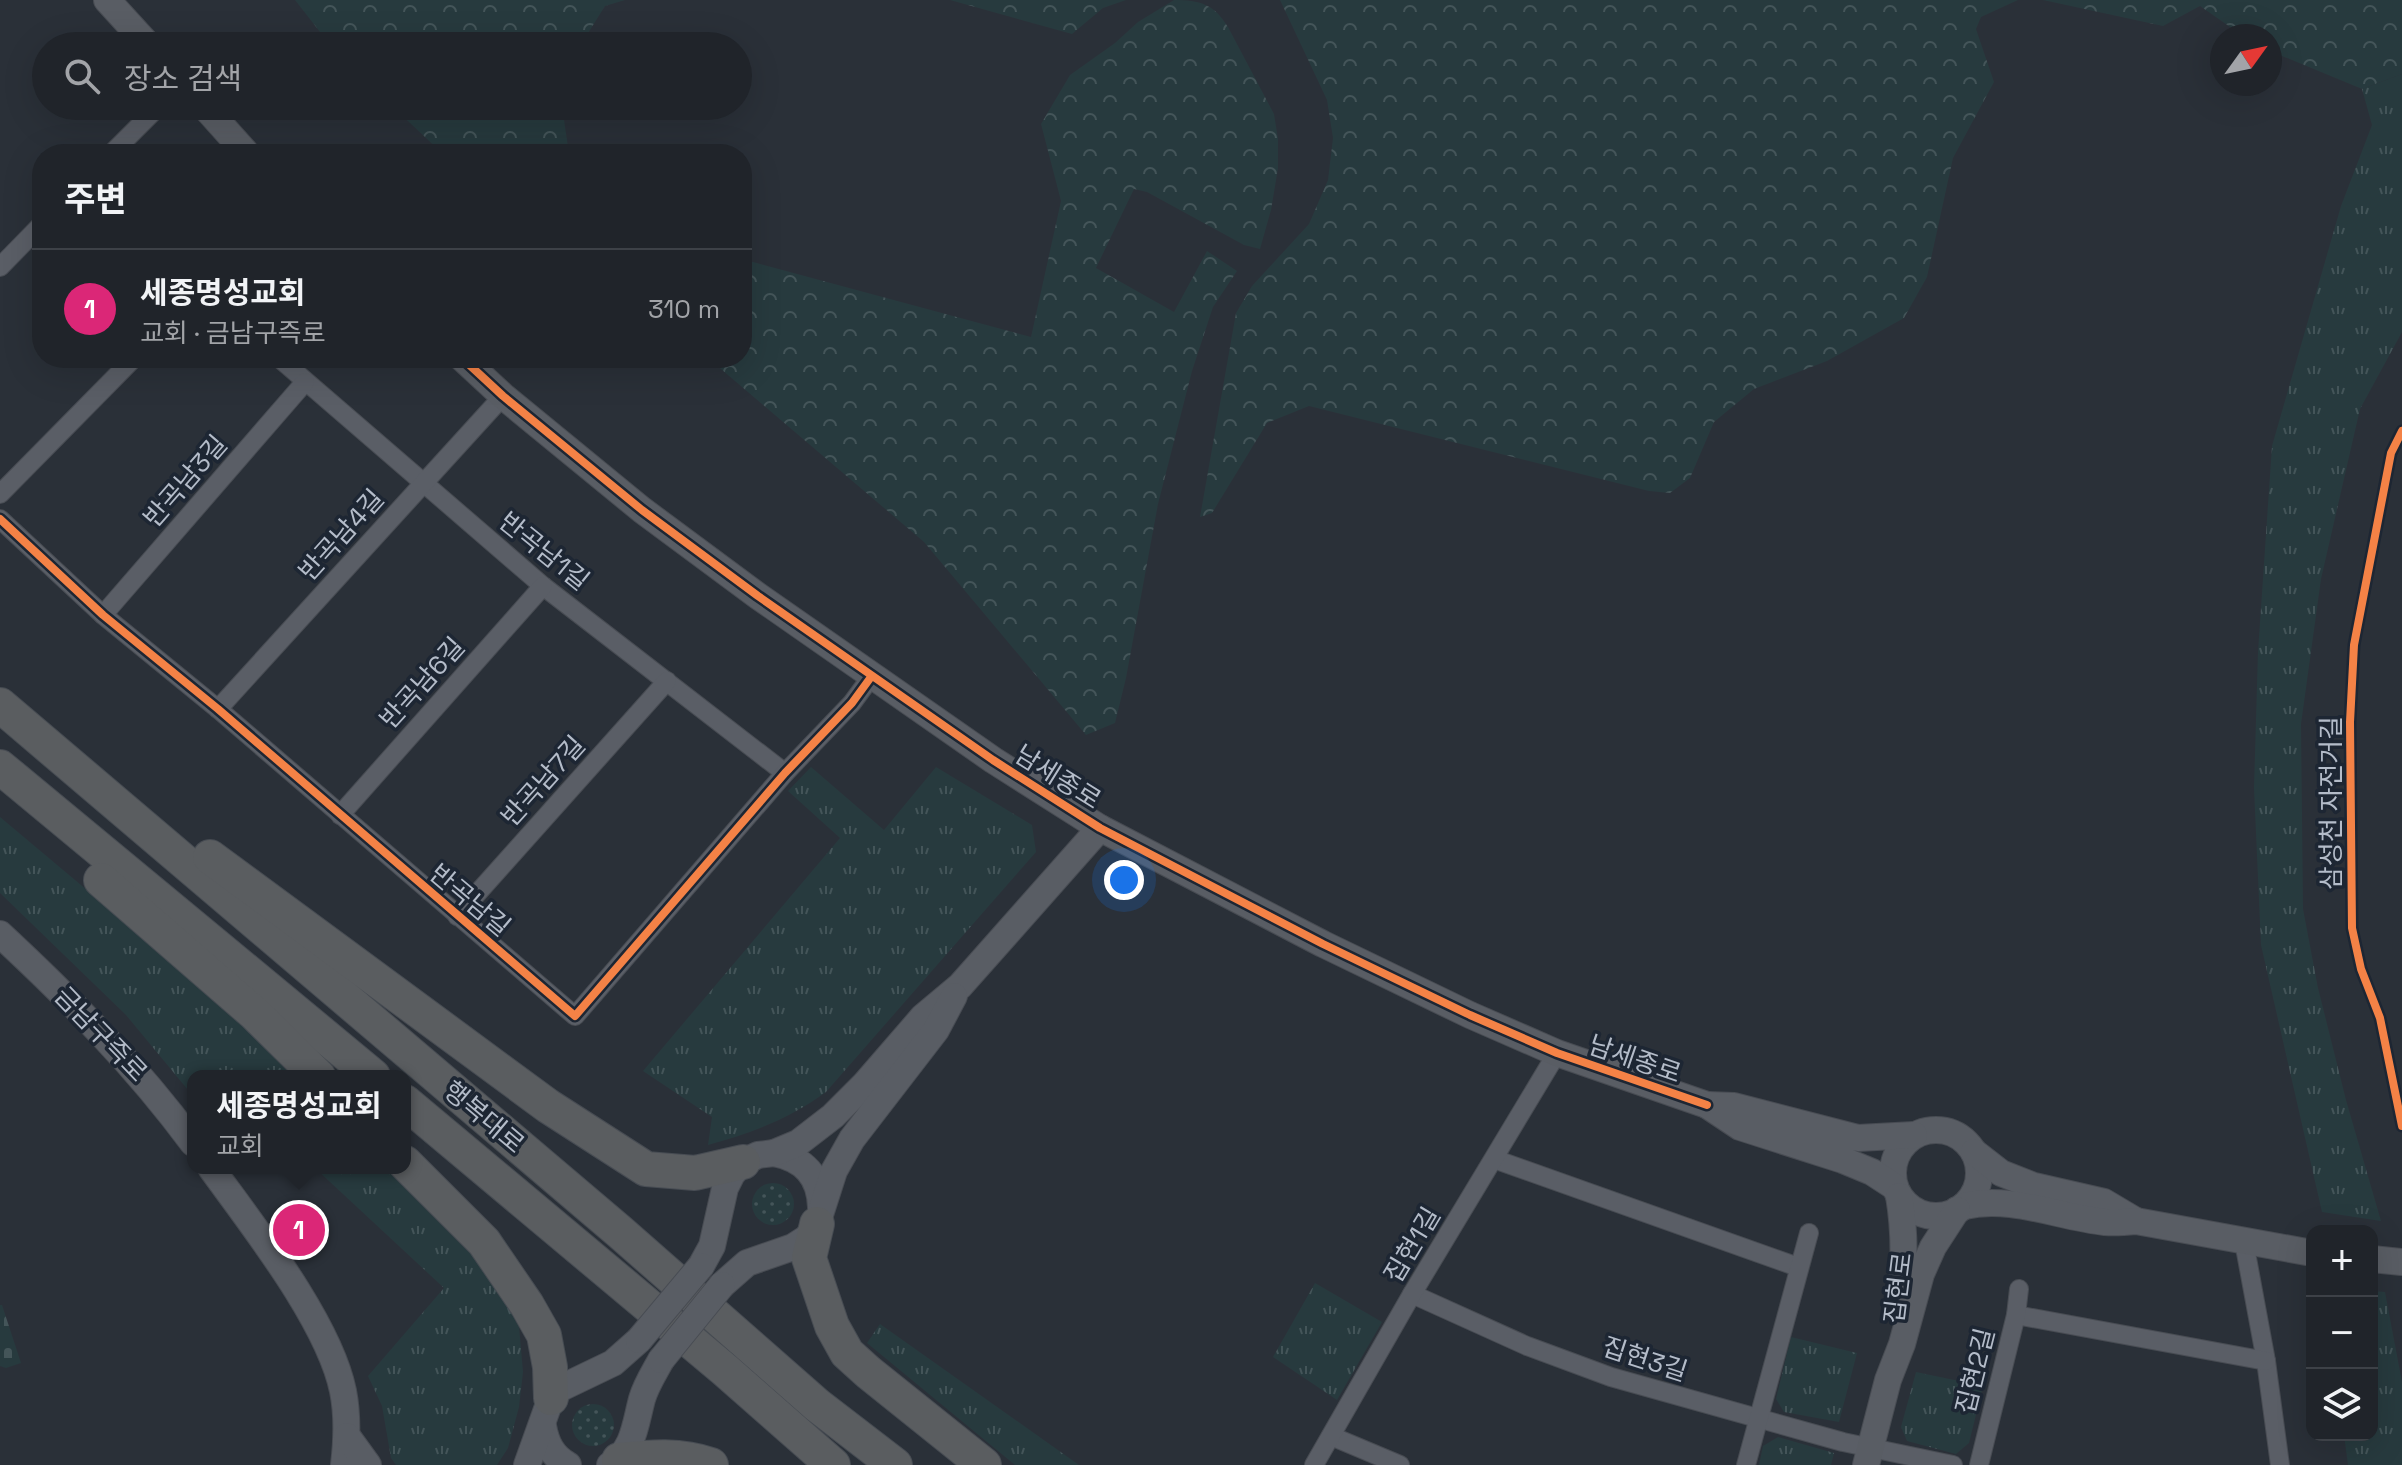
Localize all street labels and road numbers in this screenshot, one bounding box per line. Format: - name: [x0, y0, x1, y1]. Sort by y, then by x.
- street label: 반곡남3길: [136, 428, 234, 534]
- street label: 반곡남4길: [291, 482, 391, 588]
- street label: 반곡남1길: [492, 504, 596, 598]
- street label: 반곡남6길: [372, 630, 472, 736]
- street label: 삼성천 자전거길: [2314, 716, 2348, 890]
- street label: 반곡남7길: [493, 729, 593, 833]
- street label: 남세종로: [1008, 737, 1108, 817]
- street label: 반곡남길: [422, 856, 518, 944]
- street label: 금남구즉로: [47, 979, 155, 1089]
- street label: 남세종로: [1584, 1027, 1686, 1091]
- street label: 행복대로: [436, 1073, 532, 1161]
- street label: 집현1길: [1376, 1201, 1448, 1289]
- street label: 집현로: [1877, 1250, 1919, 1326]
- street label: 집현2길: [1948, 1324, 2002, 1418]
- street label: 집현3길: [1598, 1329, 1692, 1389]

